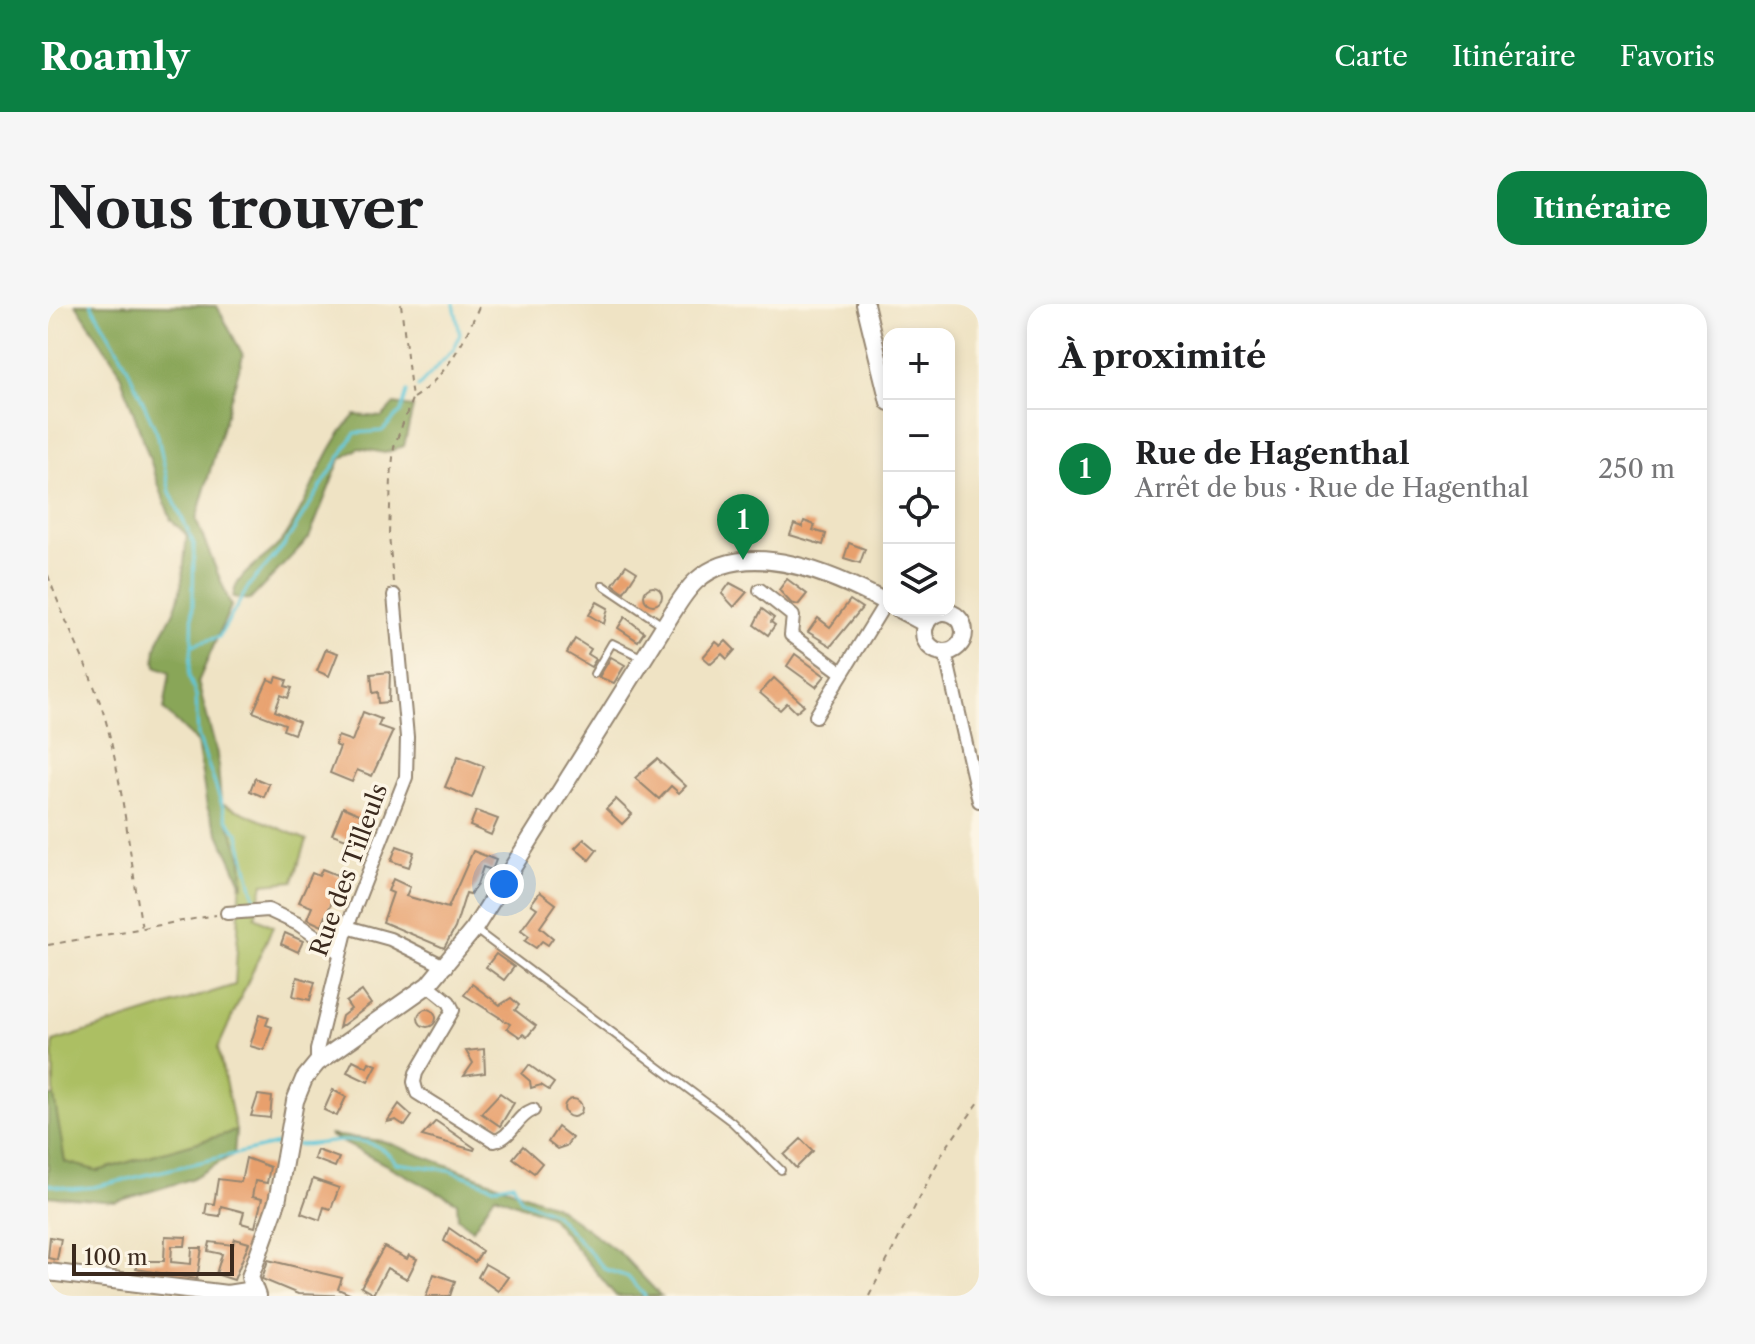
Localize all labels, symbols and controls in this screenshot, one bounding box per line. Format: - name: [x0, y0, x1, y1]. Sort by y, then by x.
- text: Roamly: [40, 33, 189, 80]
- text: Carte: [1334, 39, 1408, 73]
- text: Itinéraire: [1452, 39, 1576, 73]
- text: Favoris: [1620, 39, 1715, 73]
- button: Itinéraire: [1497, 171, 1707, 245]
- text: Nous trouver: [48, 174, 423, 243]
- map controls: [883, 328, 955, 616]
- button: +: [883, 328, 955, 400]
- text: À proximité: [1059, 335, 1266, 377]
- button: −: [883, 400, 955, 472]
- text: Rue de Hagenthal: [1135, 435, 1409, 472]
- text: 1: [1079, 453, 1091, 485]
- text: 250 m: [1598, 453, 1675, 485]
- button: locate: [883, 472, 955, 544]
- text: Arrêt de bus · Rue de Hagenthal: [1135, 472, 1529, 504]
- pin: 1: [717, 494, 769, 560]
- button: layers: [883, 544, 955, 616]
- street label: Rue des Tilleuls: [304, 780, 393, 960]
- your location: [484, 864, 524, 904]
- scale bar: [72, 1240, 234, 1276]
- text: 100 m: [84, 1244, 147, 1271]

